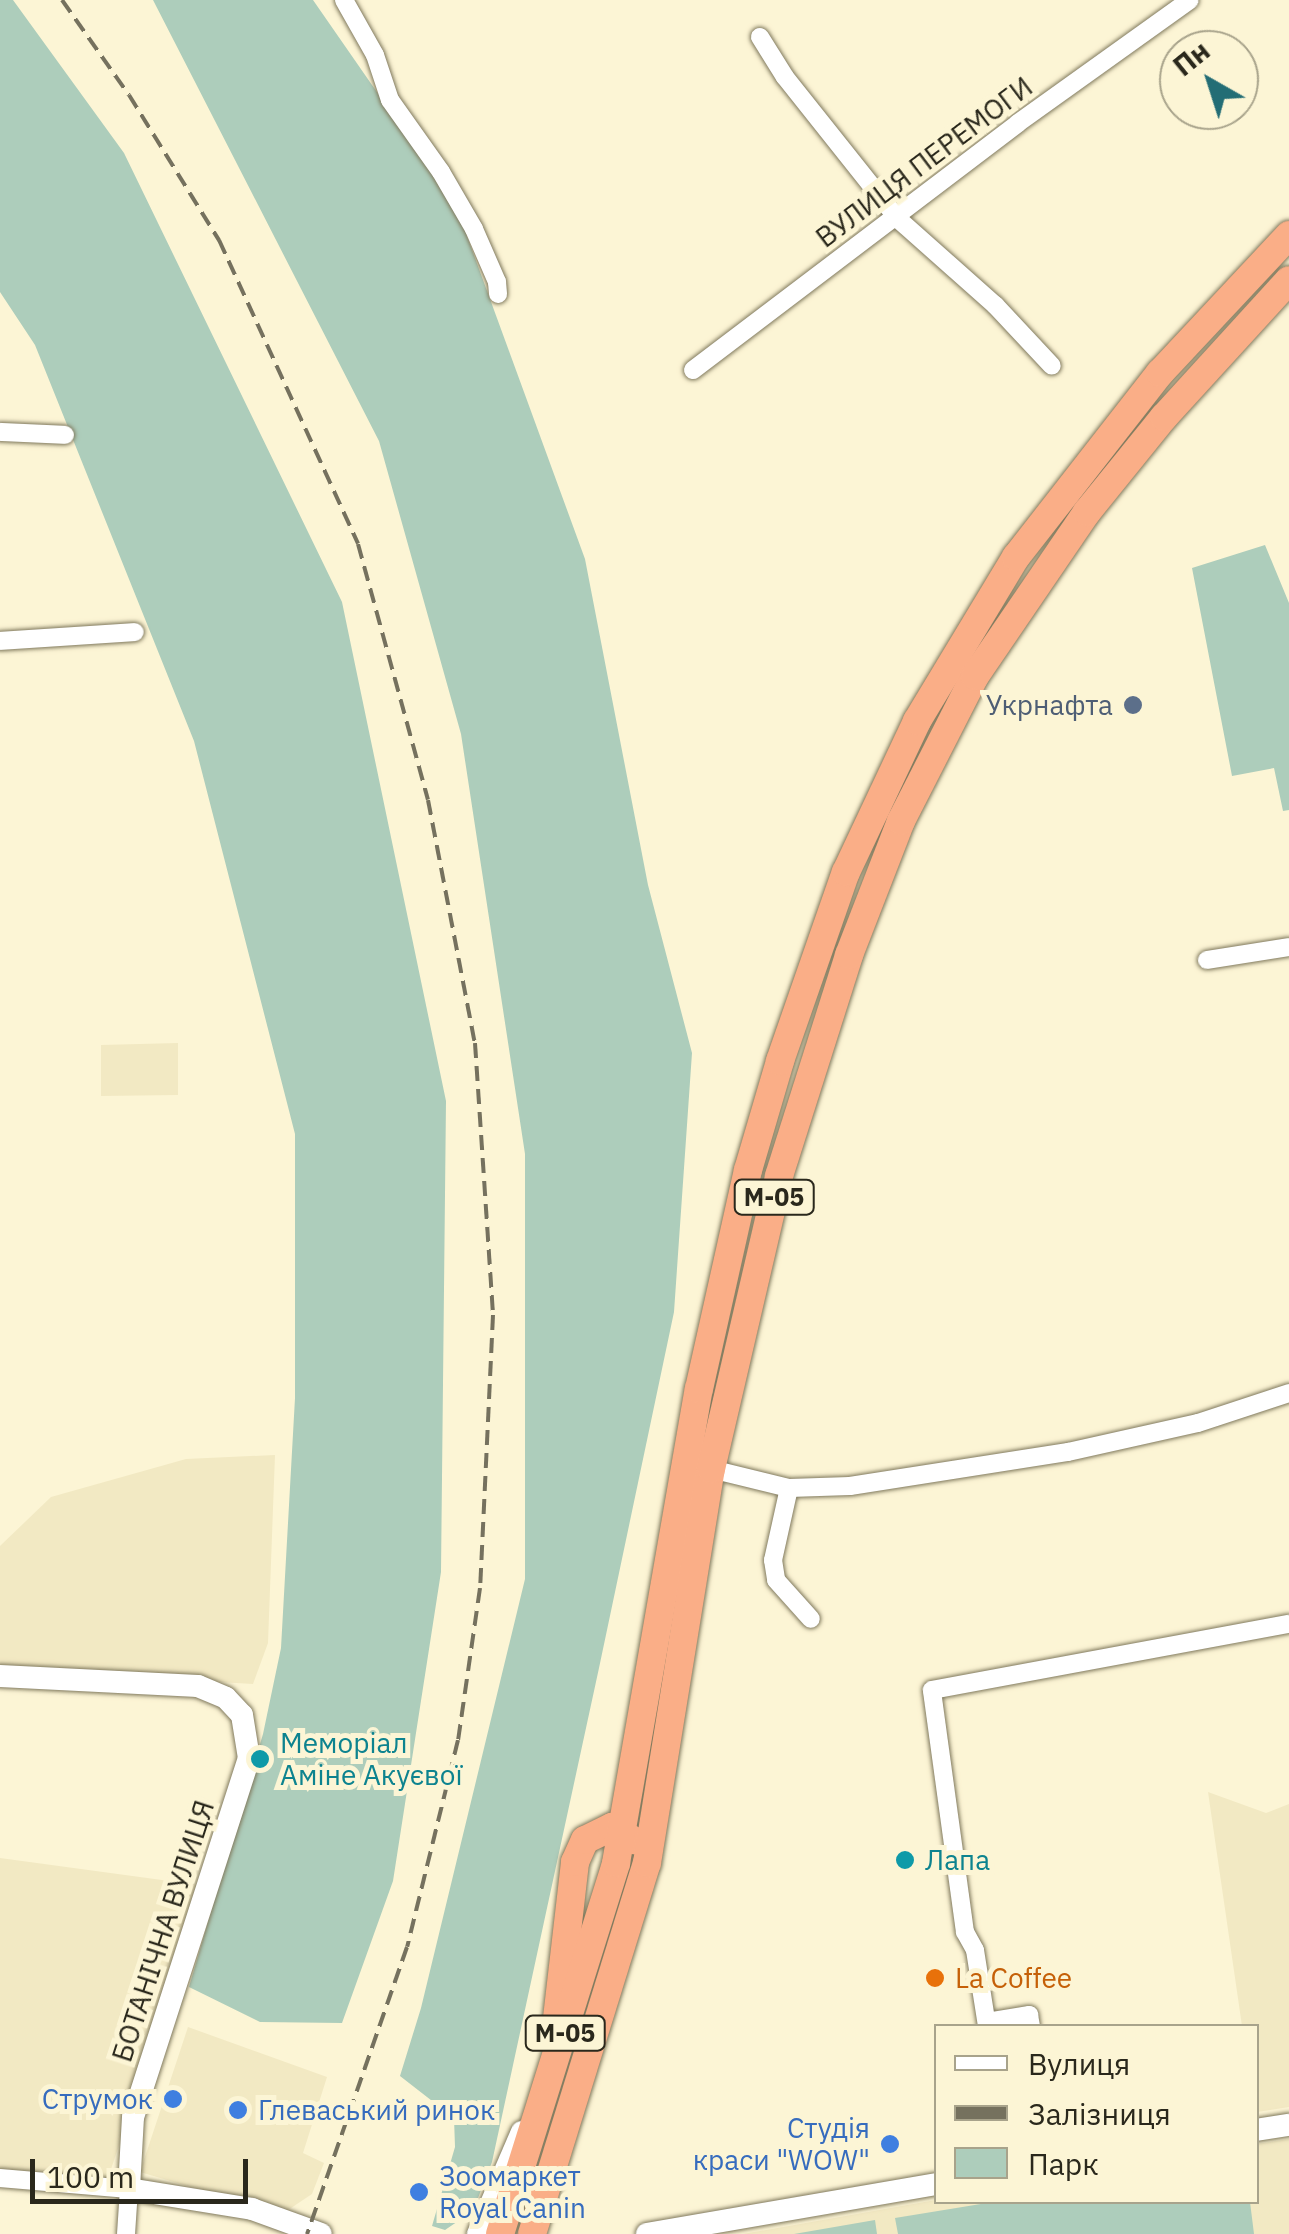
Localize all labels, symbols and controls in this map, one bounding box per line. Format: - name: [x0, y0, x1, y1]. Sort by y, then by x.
- north arrow: [1159, 30, 1259, 130]
- text: Пн: [1165, 32, 1217, 84]
- street label: ВУЛИЦЯ ПЕРЕМОГИ: [809, 70, 1039, 254]
- place label: Укрнафта: [986, 688, 1113, 722]
- marker: Укрнафта: [1122, 694, 1144, 716]
- road number: М-05: [732, 1177, 816, 1217]
- place label: Меморіал Аміне Акуєвої: [280, 1726, 462, 1792]
- marker: Меморіал Аміне Акуєвої: [249, 1748, 271, 1770]
- street label: БОТАНІЧНА ВУЛИЦЯ: [105, 1796, 221, 2066]
- place label: Лапа: [925, 1843, 990, 1877]
- marker: Лапа: [894, 1849, 916, 1871]
- place label: La Coffee: [955, 1961, 1072, 1995]
- marker: La Coffee: [924, 1967, 946, 1989]
- road number: М-05: [522, 2013, 608, 2053]
- legend: [934, 2024, 1259, 2204]
- text: Вулиця: [1028, 2044, 1130, 2083]
- place label: Струмок: [42, 2082, 153, 2116]
- marker: Струмок: [162, 2088, 184, 2110]
- place label: Глеваський ринок: [258, 2093, 495, 2127]
- text: Залізниця: [1028, 2094, 1171, 2133]
- marker: Глеваський ринок: [227, 2099, 249, 2121]
- place label: Студія краси "WOW": [692, 2111, 870, 2177]
- marker: Студія краси "WOW": [879, 2133, 901, 2155]
- scale bar: [35, 2139, 252, 2201]
- text: Парк: [1028, 2144, 1099, 2183]
- text: 100 m: [47, 2157, 134, 2196]
- place label: Зоомаркет Royal Canin: [439, 2159, 586, 2225]
- marker: Зоомаркет Royal Canin: [408, 2181, 430, 2203]

